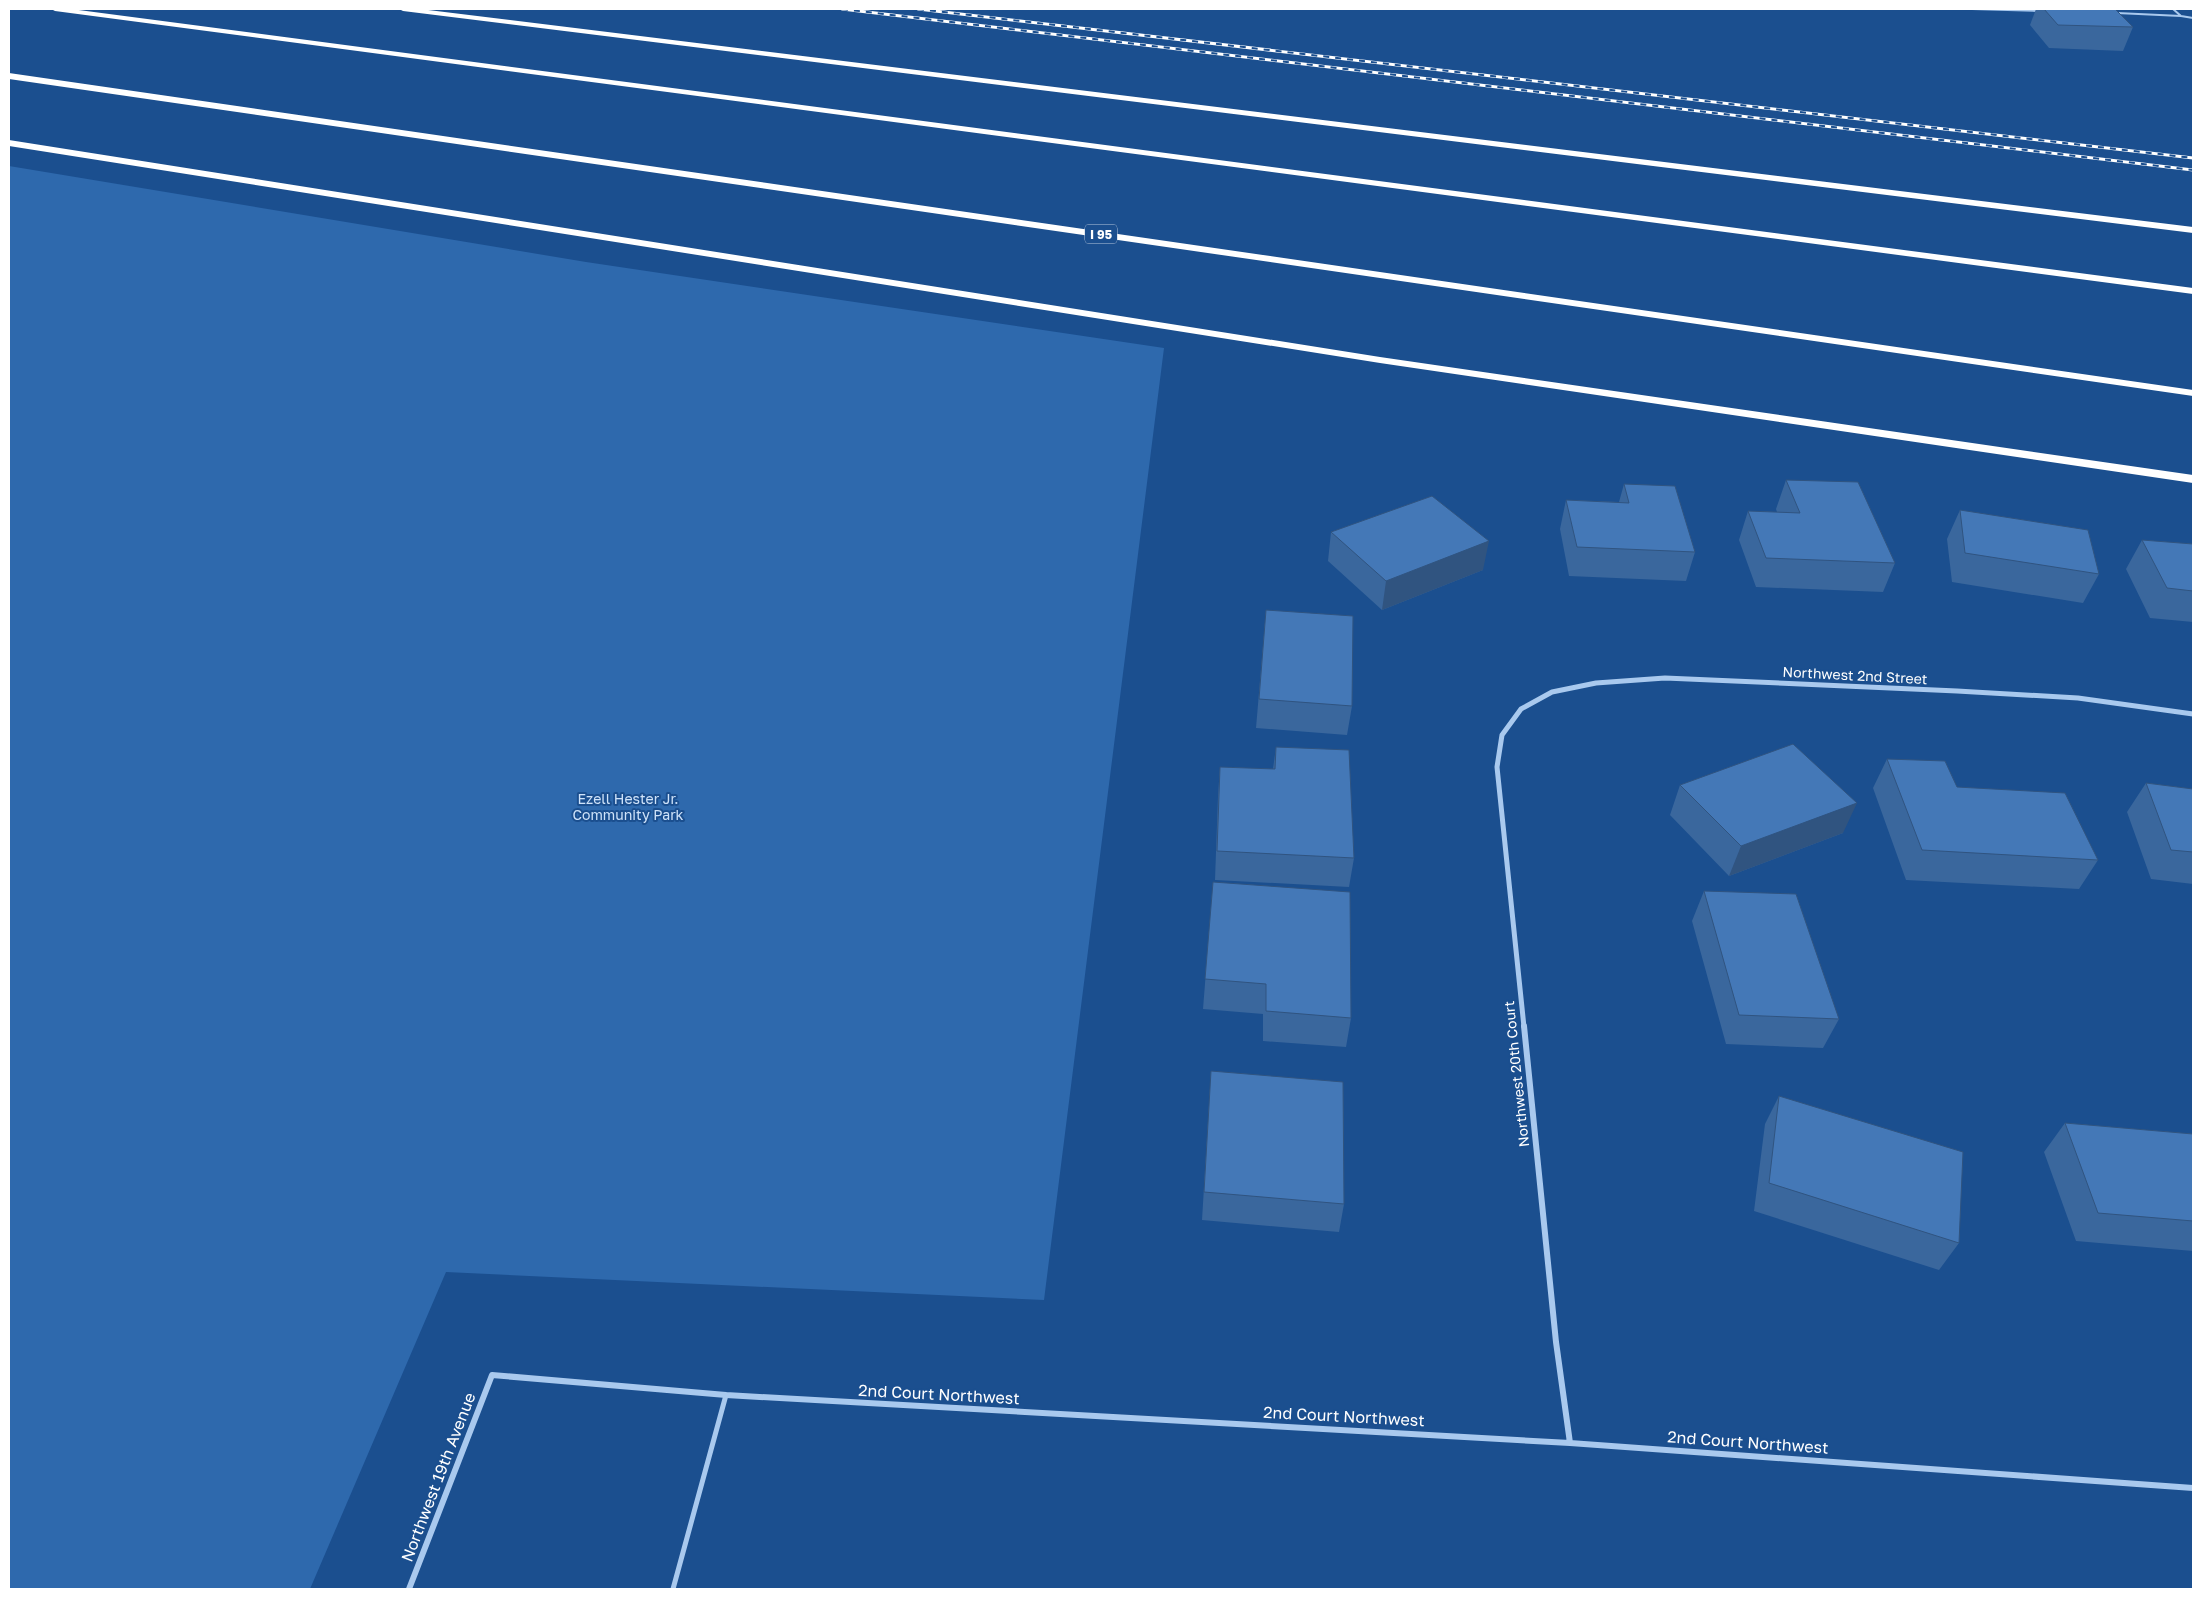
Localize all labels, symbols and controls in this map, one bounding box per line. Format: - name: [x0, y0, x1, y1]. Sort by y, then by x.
- road number: I 95: [1085, 224, 1117, 243]
- street label: Northwest 2nd Street: [1782, 663, 1928, 687]
- park label: Ezell Hester Jr. Community Park: [572, 790, 684, 823]
- street label: Northwest 20th Court: [1500, 1000, 1532, 1148]
- street label: 2nd Court Northwest: [858, 1380, 1020, 1408]
- street label: Northwest 19th Avenue: [396, 1390, 480, 1564]
- street label: 2nd Court Northwest: [1263, 1402, 1425, 1430]
- street label: 2nd Court Northwest: [1667, 1426, 1829, 1458]

